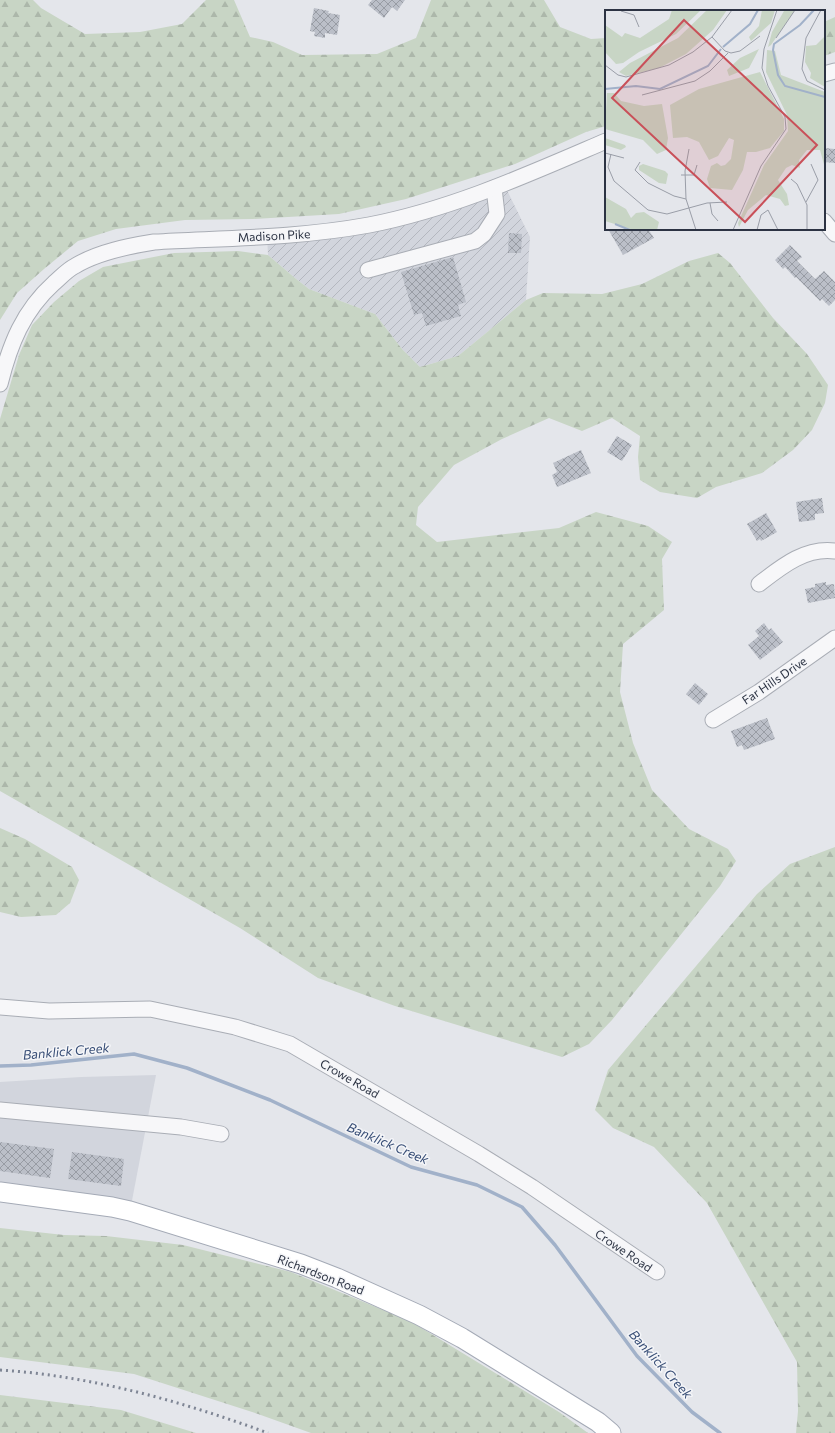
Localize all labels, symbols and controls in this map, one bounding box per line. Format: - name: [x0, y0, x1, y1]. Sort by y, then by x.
- inset map: [605, 10, 825, 230]
- street label: Madison Pike: [237, 226, 311, 244]
- street label: Far Hills Drive: [739, 653, 809, 707]
- water label: Banklick Creek: [22, 1039, 111, 1063]
- street label: Crowe Road: [318, 1055, 382, 1101]
- water label: Banklick Creek: [345, 1119, 432, 1168]
- street label: Crowe Road: [593, 1226, 655, 1274]
- street label: Richardson Road: [276, 1251, 366, 1297]
- water label: Banklick Creek: [626, 1326, 697, 1402]

